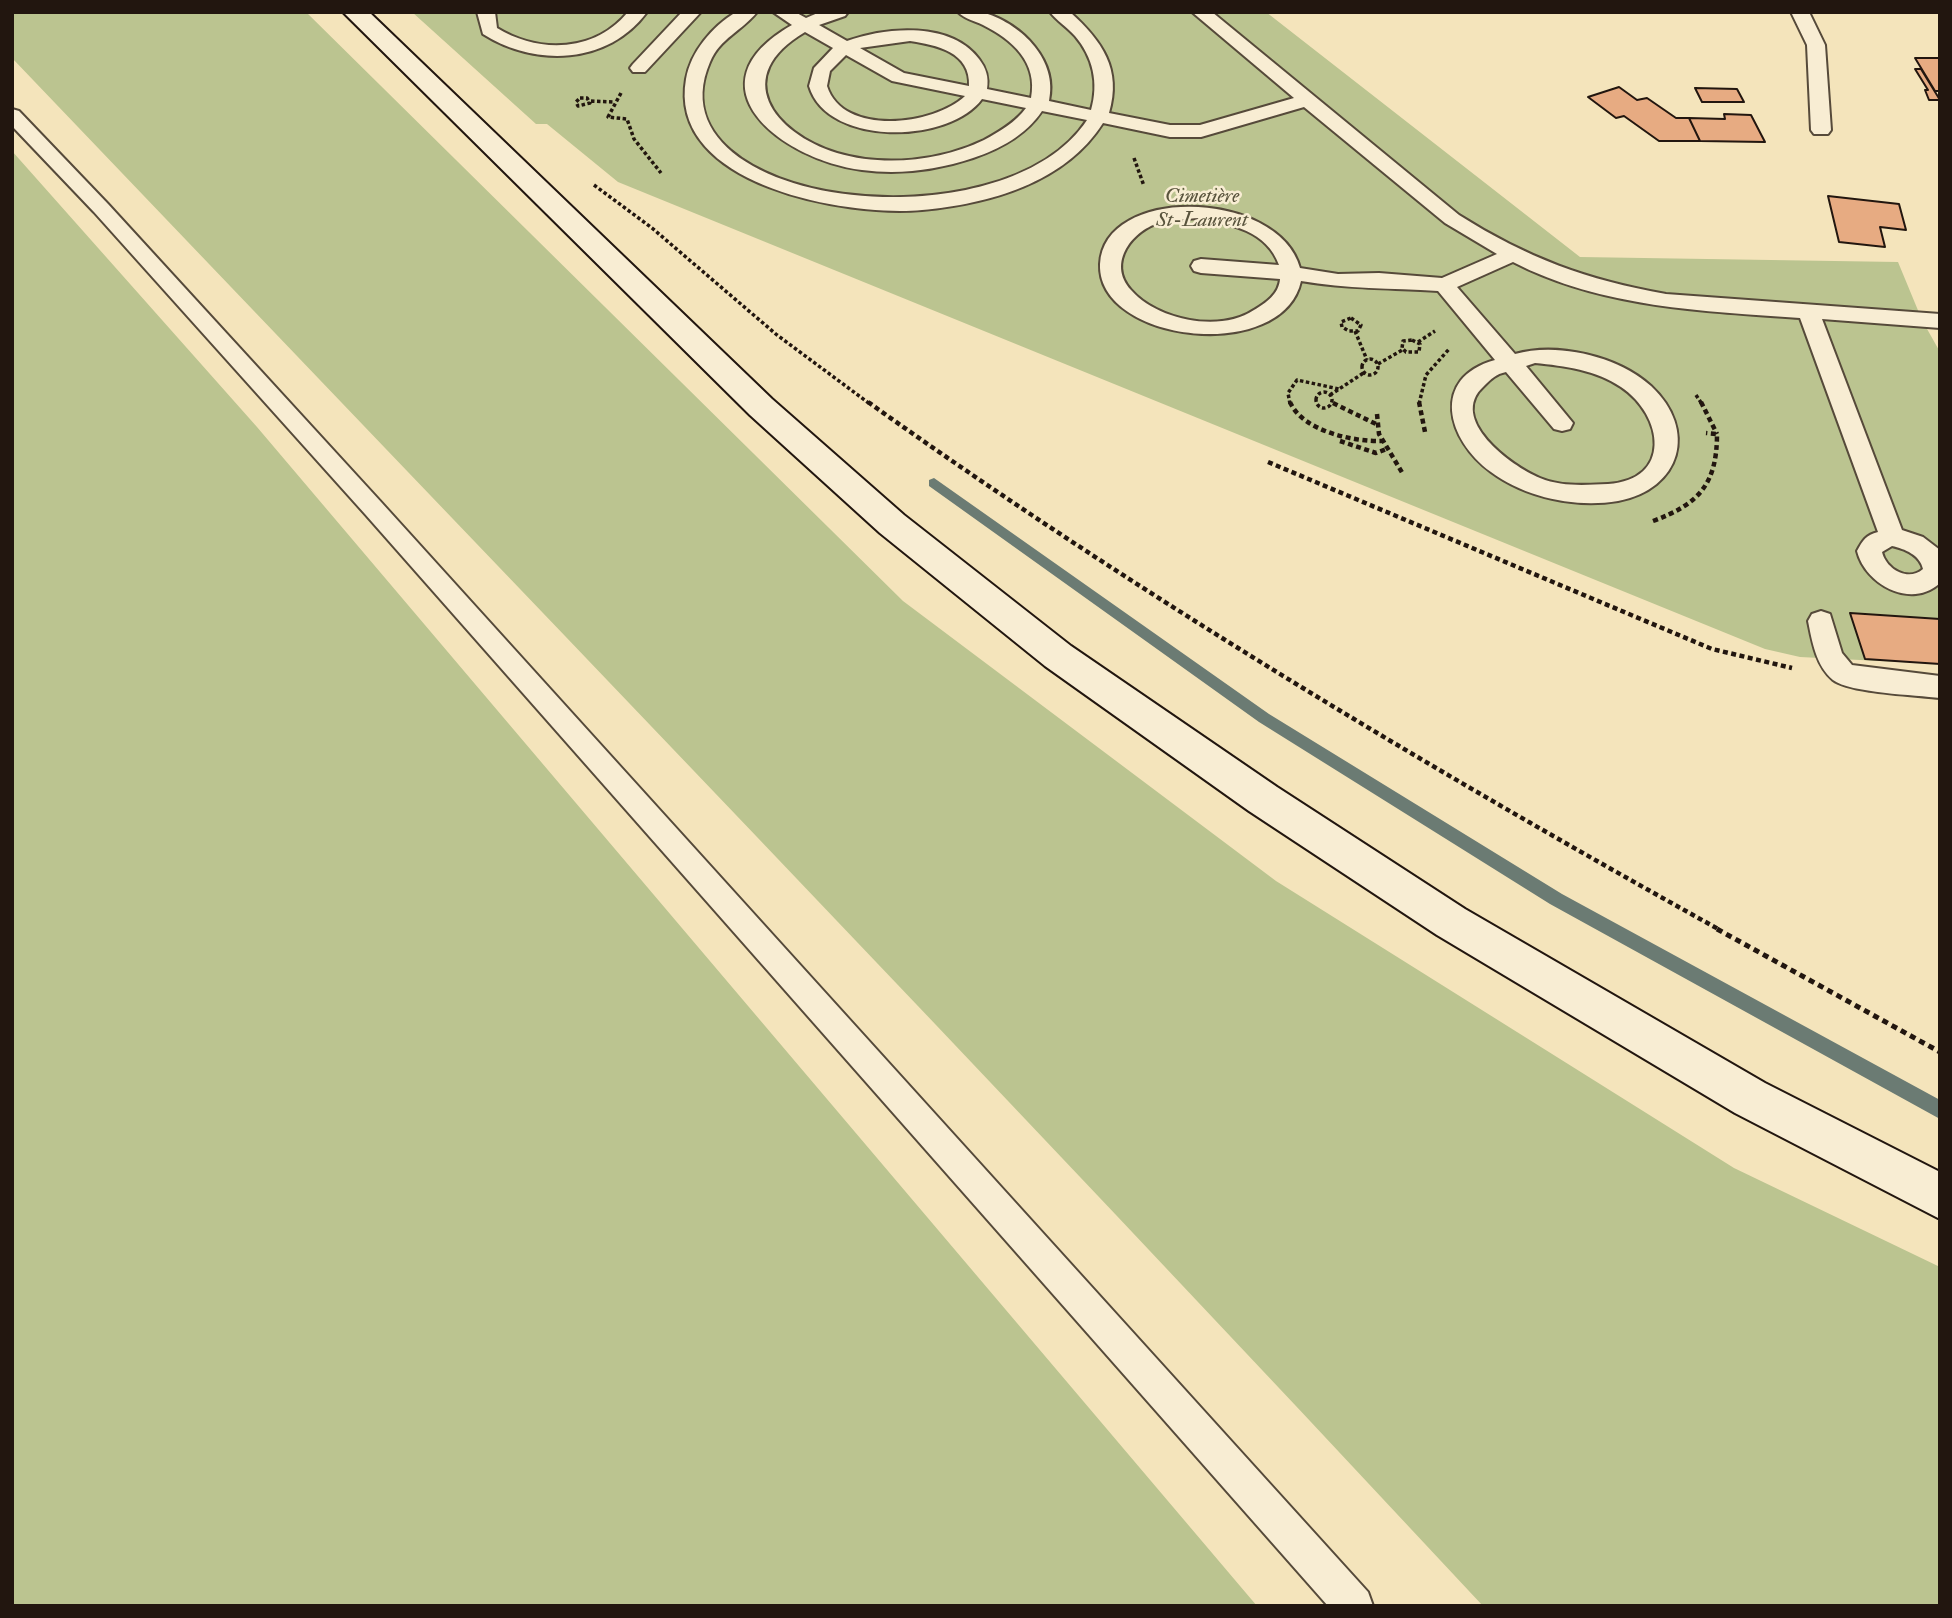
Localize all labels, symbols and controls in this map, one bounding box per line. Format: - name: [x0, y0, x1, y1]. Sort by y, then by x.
- park label: Cimetière St-Laurent: [1156, 184, 1248, 234]

